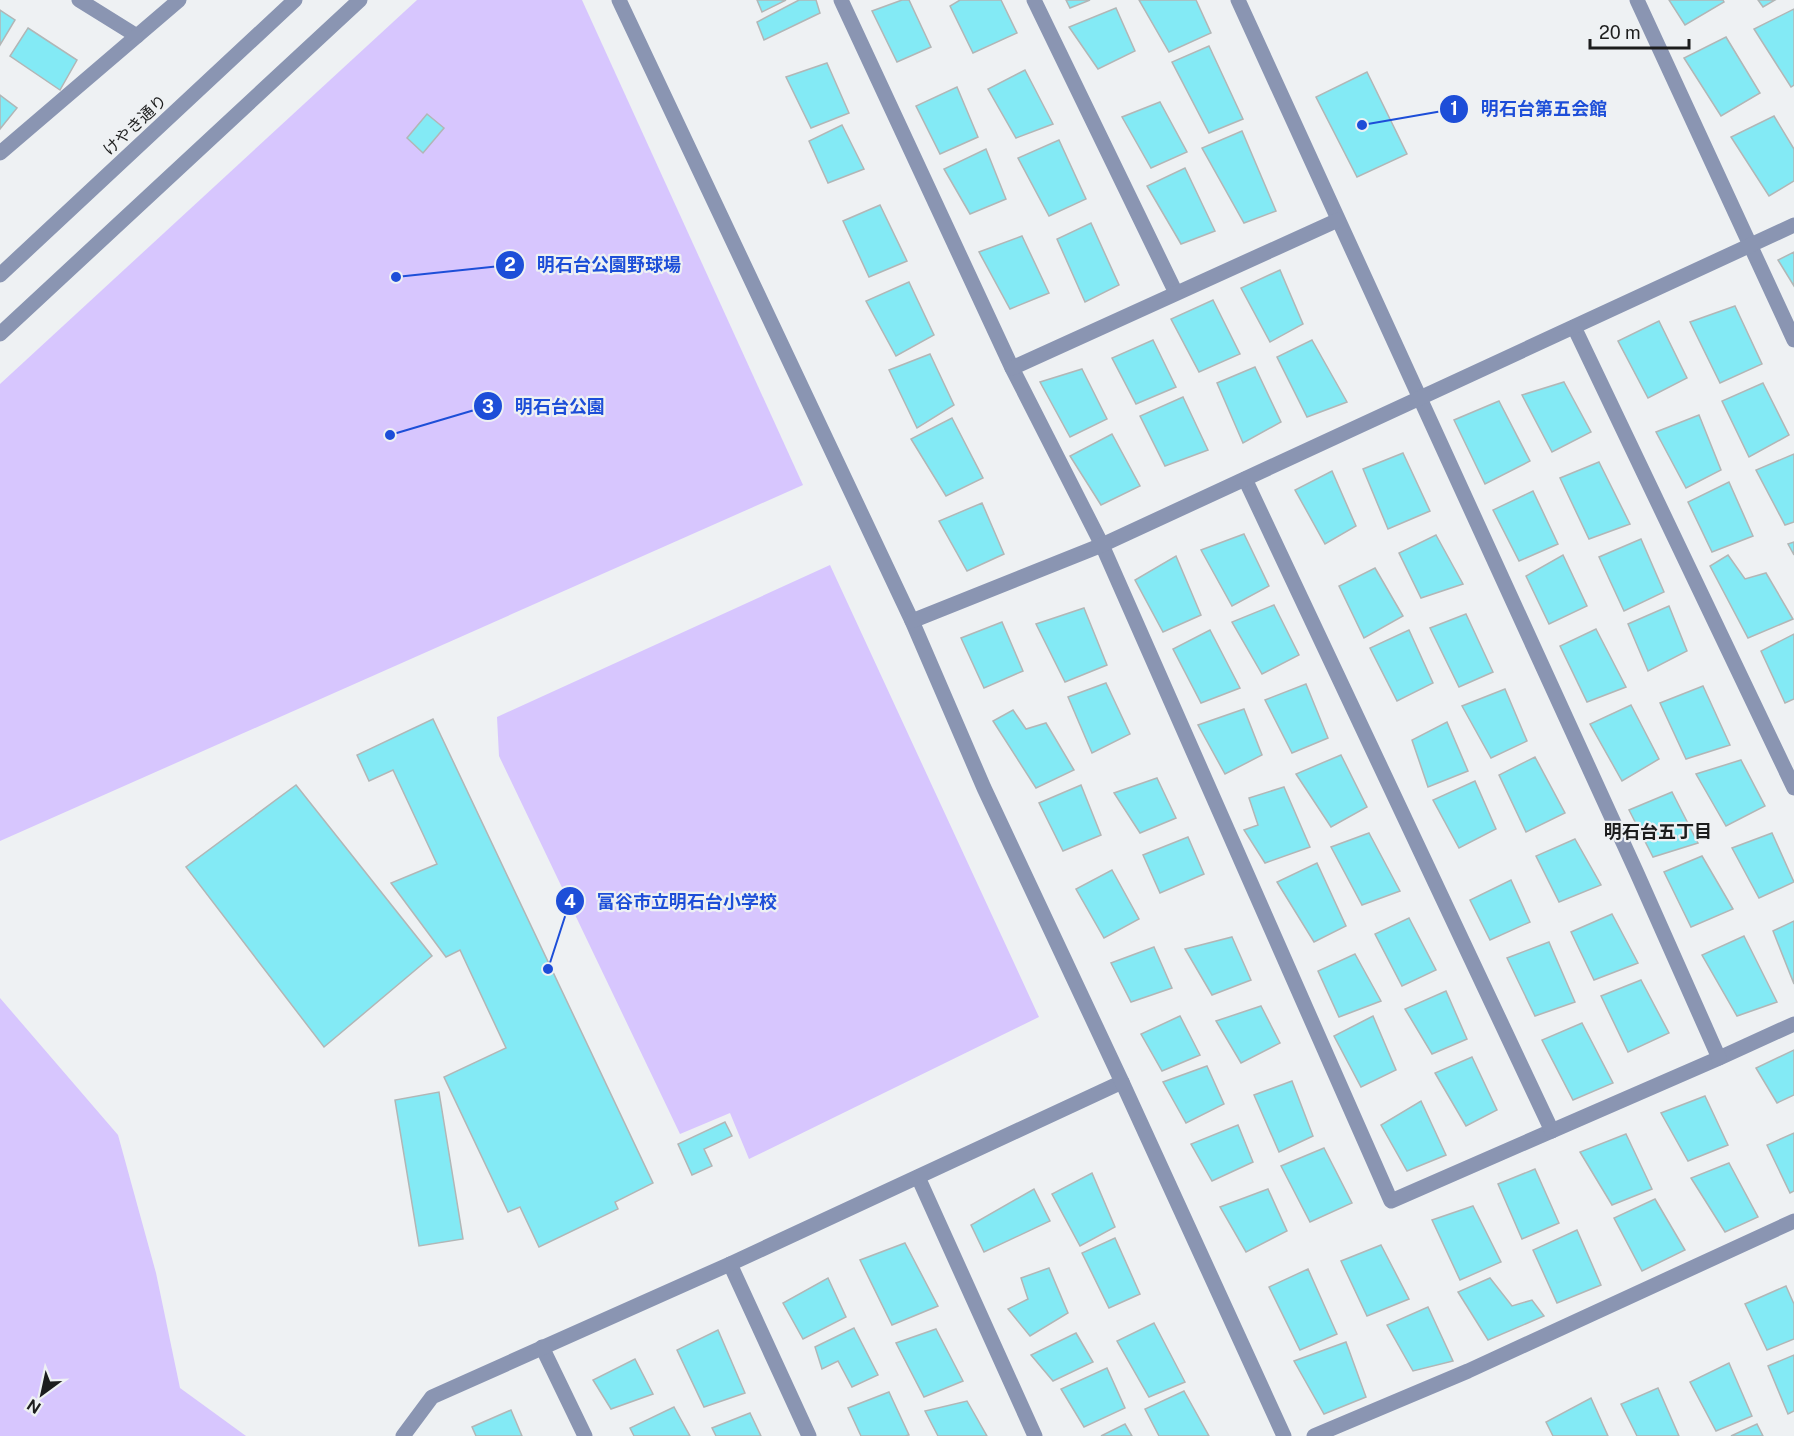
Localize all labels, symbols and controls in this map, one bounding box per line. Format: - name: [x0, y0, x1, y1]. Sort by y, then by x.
- scale bar: [1590, 12, 1689, 50]
- text: 20 m: [1599, 22, 1641, 43]
- street label: けやき通り: [99, 91, 171, 159]
- callout: 明石台第五会館: [1439, 91, 1619, 127]
- text: 1: [1450, 98, 1458, 119]
- text: 明石台第五会館: [1481, 98, 1607, 119]
- callout: 明石台公園野球場: [495, 247, 693, 283]
- text: 2: [504, 254, 516, 275]
- text: 明石台公園野球場: [537, 254, 681, 275]
- callout: 明石台公園: [473, 388, 617, 424]
- text: 3: [482, 396, 494, 417]
- text: 明石台公園: [515, 396, 605, 417]
- district label: 明石台五丁目: [1604, 821, 1712, 842]
- callout: 富谷市立明石台小学校: [555, 883, 789, 919]
- text: 4: [564, 891, 576, 912]
- text: 富谷市立明石台小学校: [597, 891, 777, 912]
- north arrow: [12, 1364, 72, 1424]
- text: N: [24, 1395, 45, 1418]

